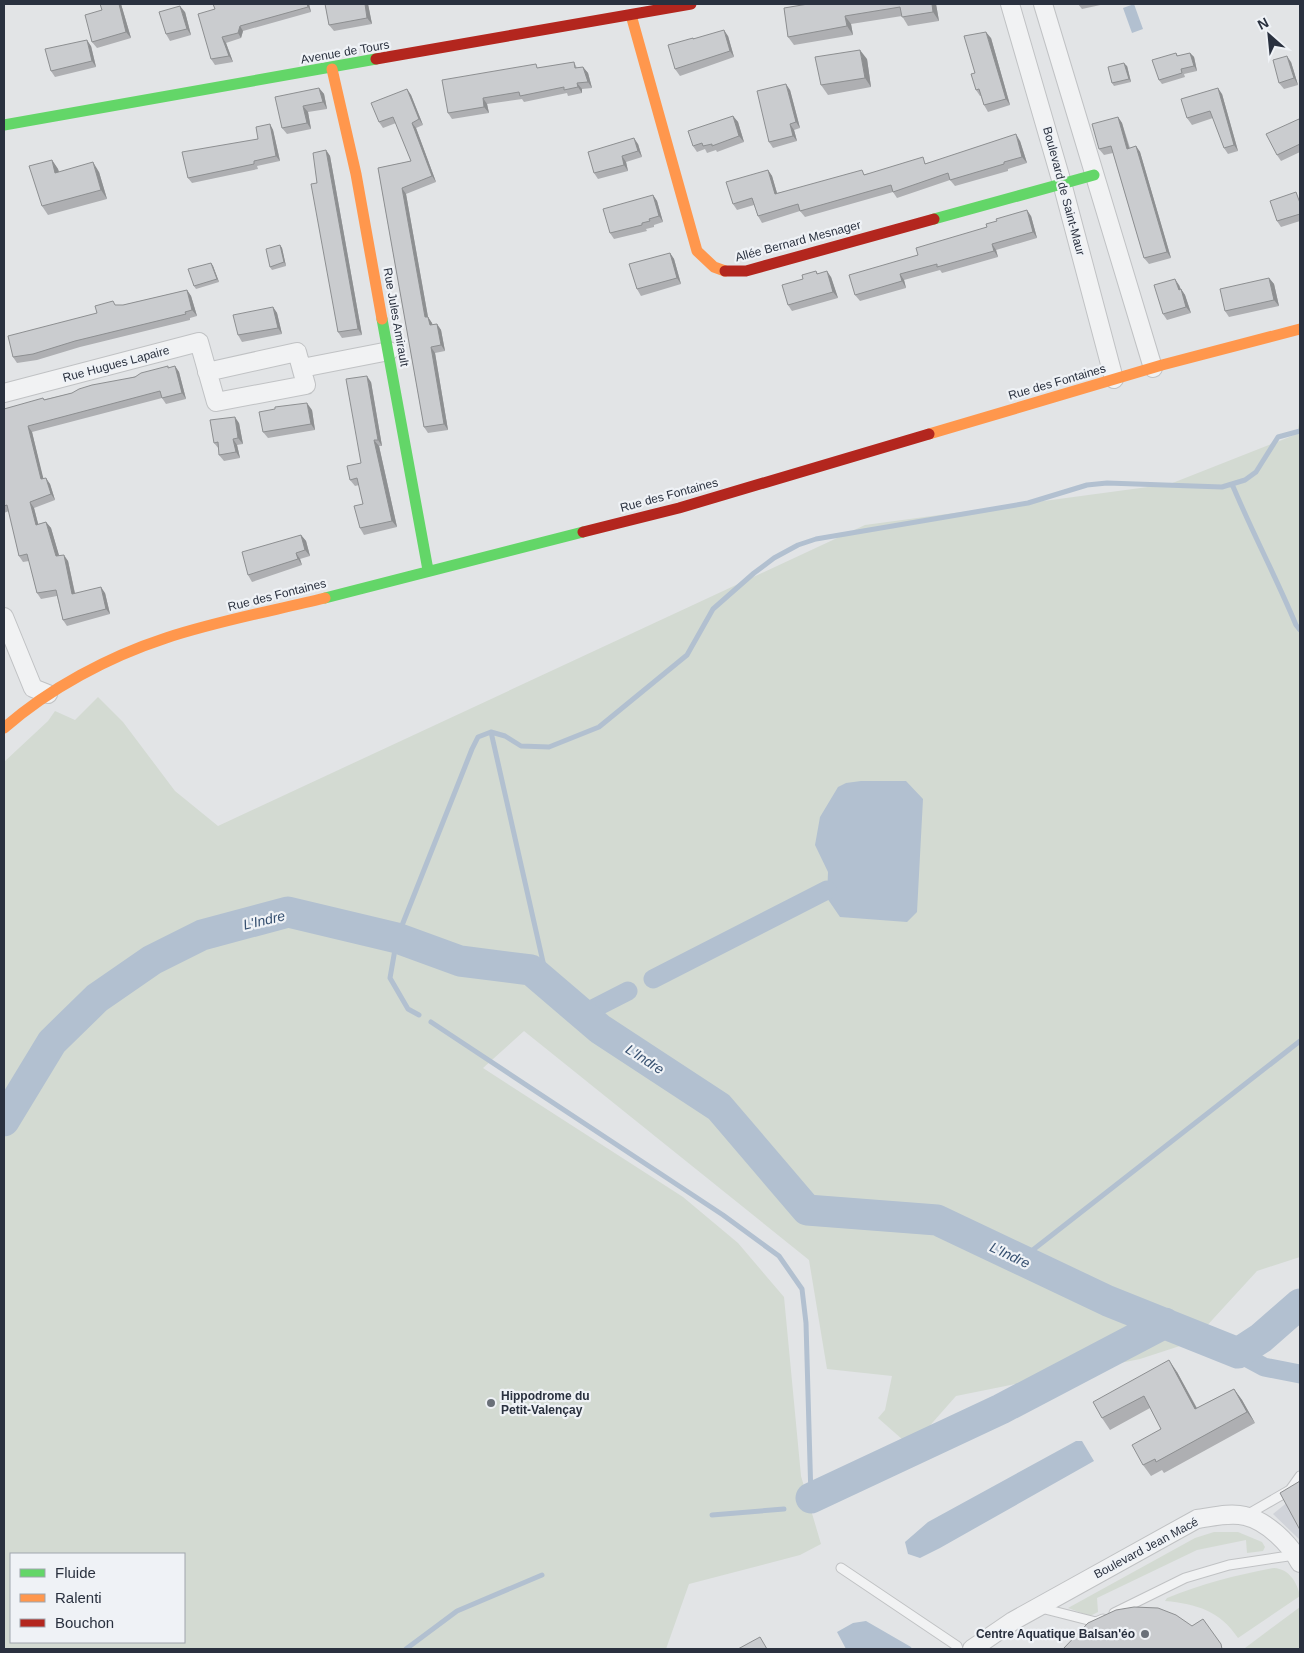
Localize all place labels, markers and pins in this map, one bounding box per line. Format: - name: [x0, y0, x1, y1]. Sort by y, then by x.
- place label: Hippodrome du Petit-Valençay: [501, 1389, 590, 1417]
- marker: Hippodrome du Petit-Valençay: [485, 1397, 497, 1409]
- place label: Centre Aquatique Balsan'éo: [976, 1627, 1135, 1641]
- marker: Centre Aquatique Balsan'éo: [1139, 1628, 1151, 1640]

